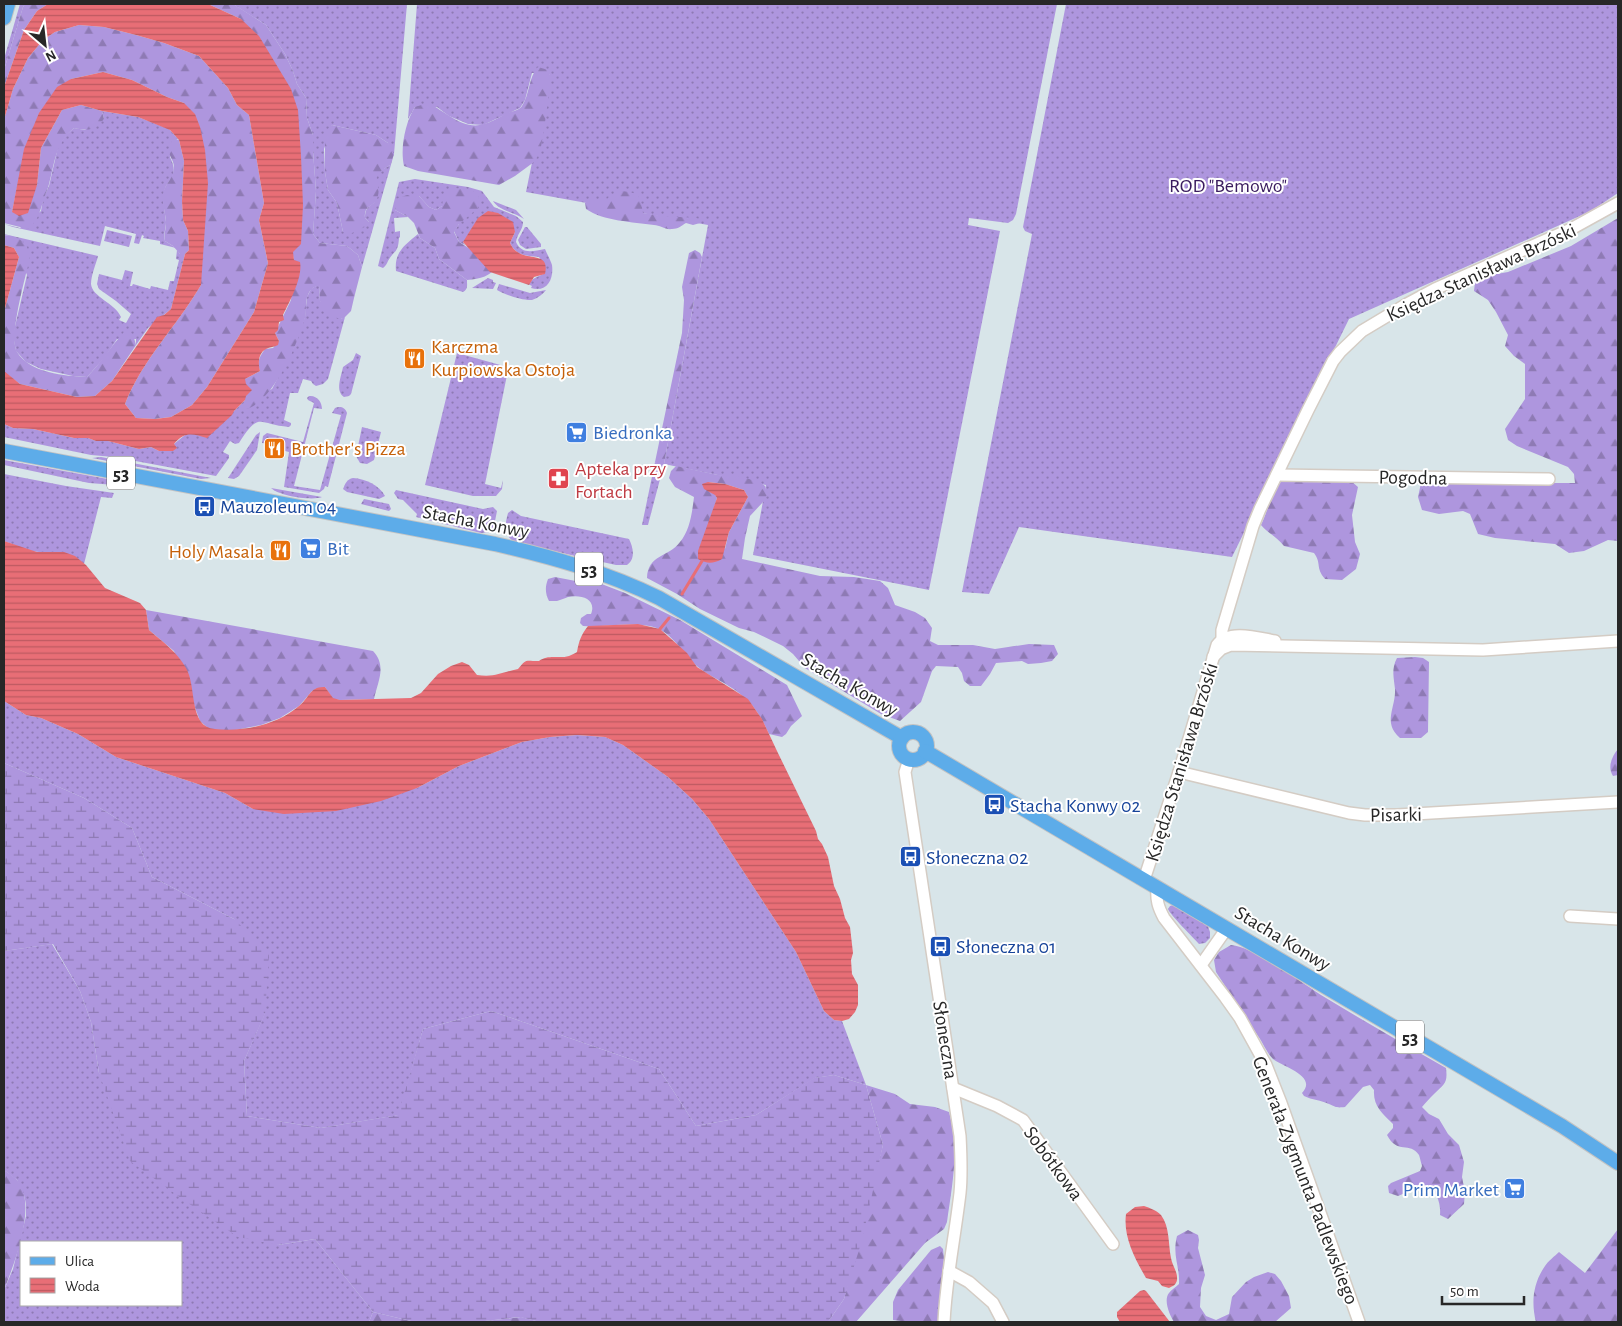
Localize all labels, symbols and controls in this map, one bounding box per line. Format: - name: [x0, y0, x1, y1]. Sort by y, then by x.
- north arrow: [20, 20, 70, 70]
- text: N: [43, 47, 58, 64]
- park label: ROD "Bemowo": [1169, 176, 1287, 196]
- street label: Księdza Stanisława Brzóski: [1383, 220, 1579, 326]
- place label: Karczma Kurpiowska Ostoja: [431, 337, 575, 380]
- restaurant icon: Karczma Kurpiowska Ostoja: [403, 346, 427, 370]
- supermarket icon: Biedronka: [565, 420, 589, 444]
- place label: Biedronka: [593, 423, 673, 443]
- restaurant icon: Brother's Pizza: [263, 436, 287, 460]
- place label: Brother's Pizza: [291, 439, 406, 459]
- road number: 53: [107, 456, 135, 489]
- place label: Apteka przy Fortach: [575, 459, 667, 502]
- pharmacy icon: Apteka przy Fortach: [547, 467, 571, 491]
- street label: Pogodna: [1378, 467, 1448, 489]
- bus stop icon: Mauzoleum 04: [192, 494, 216, 518]
- place label: Mauzoleum 04: [220, 497, 336, 517]
- street label: Stacha Konwy: [421, 502, 531, 542]
- supermarket icon: Bit: [299, 536, 323, 560]
- restaurant icon: Holy Masala: [268, 539, 292, 563]
- place label: Bit: [327, 539, 350, 559]
- place label: Holy Masala: [169, 542, 264, 562]
- road number: 53: [575, 552, 603, 586]
- street label: Stacha Konwy: [798, 649, 902, 721]
- street label: Księdza Stanisława Brzóski: [1142, 660, 1222, 864]
- bus stop icon: Stacha Konwy 02: [982, 793, 1006, 817]
- place label: Stacha Konwy 02: [1010, 796, 1141, 816]
- street label: Pisarki: [1370, 805, 1422, 825]
- bus stop icon: Słoneczna 02: [898, 845, 922, 869]
- place label: Słoneczna 02: [926, 848, 1028, 868]
- street label: Stacha Konwy: [1231, 903, 1334, 975]
- bus stop icon: Słoneczna 01: [928, 934, 952, 958]
- place label: Słoneczna 01: [956, 937, 1056, 957]
- street label: Słoneczna: [929, 999, 961, 1081]
- road number: 53: [1396, 1020, 1424, 1054]
- street label: Generała Zygmunta Padlewskiego: [1248, 1054, 1362, 1307]
- street label: Sobótkowa: [1020, 1123, 1087, 1204]
- supermarket icon: Prim Market: [1503, 1177, 1527, 1201]
- place label: Prim Market: [1403, 1180, 1500, 1200]
- legend: [20, 1241, 182, 1306]
- text: Ulica: [65, 1254, 94, 1269]
- scale bar: [1442, 1274, 1524, 1306]
- text: Woda: [65, 1279, 100, 1294]
- text: 50 m: [1450, 1284, 1479, 1299]

